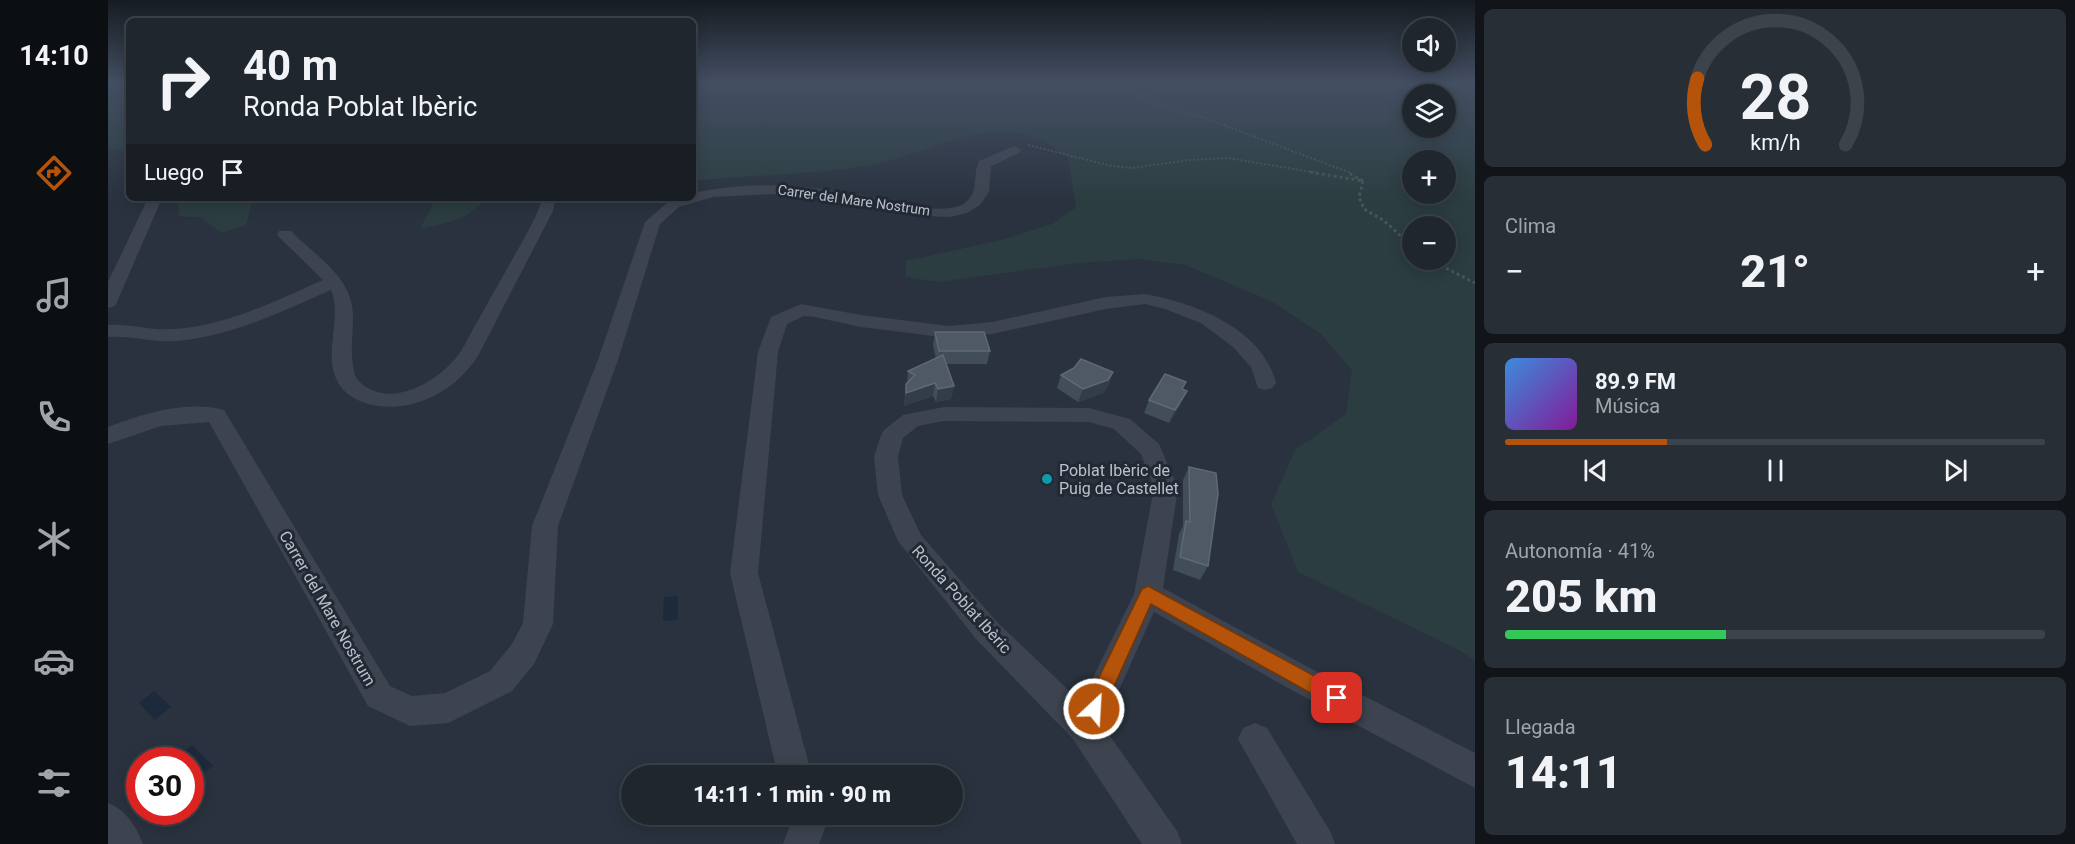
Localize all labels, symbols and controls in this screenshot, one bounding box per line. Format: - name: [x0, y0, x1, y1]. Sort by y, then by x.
- map controls: [1402, 18, 1456, 270]
- button: sound: [1402, 18, 1456, 72]
- text: 14:10: [19, 40, 89, 72]
- text: 40 m: [243, 41, 338, 90]
- icon: right: [144, 42, 222, 120]
- text: 28: [1739, 61, 1811, 134]
- button: layers: [1402, 84, 1456, 138]
- text: Ronda Poblat Ibèric: [243, 91, 477, 123]
- text: km/h: [1750, 130, 1800, 155]
- button: +: [1402, 150, 1456, 204]
- icon: directions: [33, 152, 75, 194]
- icon: arrive: [216, 156, 249, 189]
- text: Luego: [144, 160, 204, 185]
- street label: Carrer del Mare Nostrum: [777, 181, 931, 219]
- text: Clima: [1505, 214, 1556, 238]
- button: −: [1402, 216, 1456, 270]
- text: 21°: [1740, 245, 1810, 298]
- text: −: [1505, 252, 1524, 291]
- text: +: [2026, 252, 2045, 291]
- icon: music: [33, 274, 75, 316]
- text: 89.9 FM: [1595, 369, 1676, 394]
- text: Música: [1595, 394, 1660, 418]
- icon: phone: [33, 396, 75, 438]
- icon: previous: [1579, 454, 1612, 487]
- icon: pause: [1759, 454, 1792, 487]
- icon: next: [1939, 454, 1972, 487]
- place label: Poblat Ibèric de Puig de Castellet: [1059, 461, 1179, 498]
- marker: Poblat Ibèric de Puig de Castellet: [1040, 472, 1054, 486]
- icon: climate: [33, 518, 75, 560]
- street label: Carrer del Mare Nostrum: [275, 527, 380, 689]
- text: Autonomía · 41%: [1505, 539, 1655, 563]
- street label: Ronda Poblat Ibèric: [908, 541, 1015, 657]
- text: 205 km: [1505, 570, 1657, 623]
- icon: car: [33, 640, 75, 682]
- pin: [1311, 672, 1362, 723]
- position arrow: [1062, 677, 1126, 741]
- icon: arrive: [1320, 681, 1353, 714]
- text: Llegada: [1505, 715, 1576, 739]
- text: 14:11: [1505, 746, 1622, 799]
- speed limit sign: 30: [126, 747, 204, 825]
- icon: filters: [33, 762, 75, 804]
- text: 14:11 · 1 min · 90 m: [693, 782, 891, 807]

